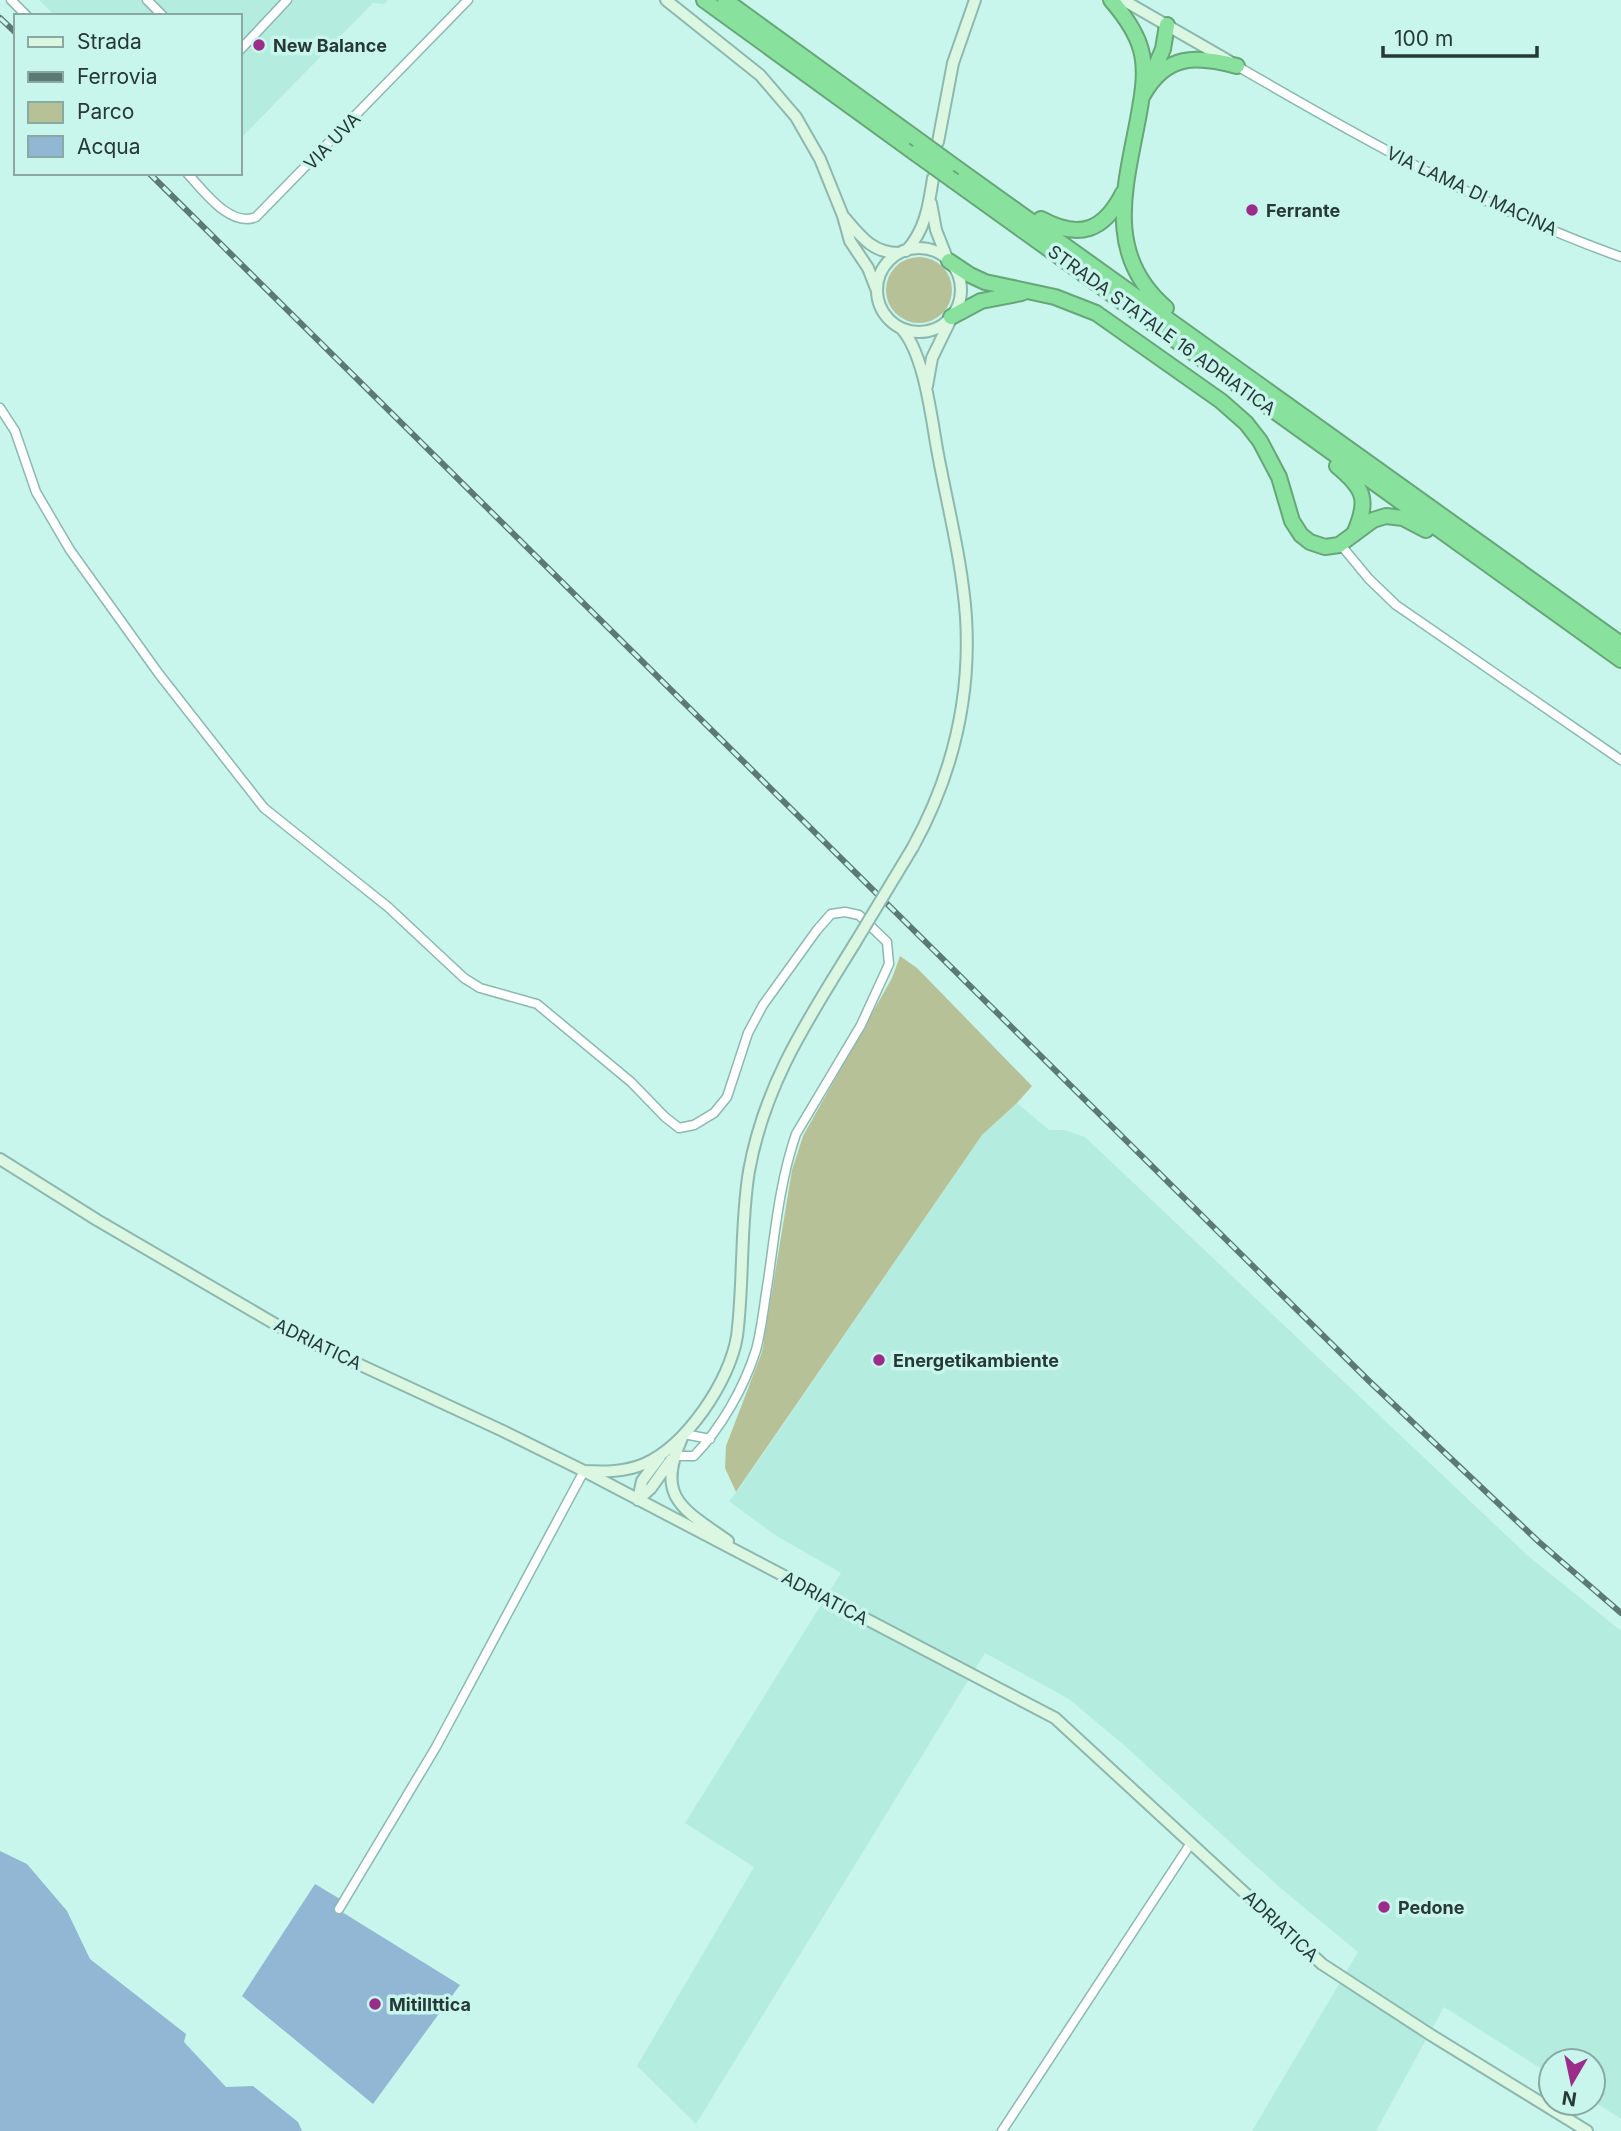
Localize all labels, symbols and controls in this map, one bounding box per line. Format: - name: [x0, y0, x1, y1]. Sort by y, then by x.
- legend: [14, 14, 242, 175]
- scale bar: [1383, 14, 1537, 58]
- text: 100 m: [1394, 26, 1453, 51]
- text: Strada: [77, 29, 142, 54]
- place label: New Balance: [273, 35, 387, 56]
- marker: New Balance: [251, 37, 267, 53]
- text: Ferrovia: [77, 64, 157, 89]
- text: Parco: [77, 99, 134, 124]
- street label: VIA UVA: [300, 108, 364, 174]
- text: Acqua: [77, 134, 141, 159]
- street label: VIA LAMA DI MACINA: [1383, 142, 1561, 240]
- place label: Ferrante: [1266, 200, 1340, 221]
- marker: Ferrante: [1244, 202, 1260, 218]
- street label: STRADA STATALE 16 ADRIATICA: [1044, 240, 1280, 420]
- street label: ADRIATICA: [271, 1314, 365, 1374]
- place label: Energetikambiente: [893, 1350, 1059, 1371]
- marker: Energetikambiente: [871, 1352, 887, 1368]
- street label: ADRIATICA: [778, 1567, 872, 1629]
- street label: ADRIATICA: [1239, 1886, 1323, 1966]
- place label: Pedone: [1398, 1897, 1465, 1918]
- marker: Pedone: [1376, 1899, 1392, 1915]
- place label: MitilIttica: [389, 1994, 471, 2015]
- marker: MitilIttica: [367, 1996, 383, 2012]
- north arrow: [1537, 2047, 1607, 2117]
- text: N: [1560, 2086, 1578, 2111]

